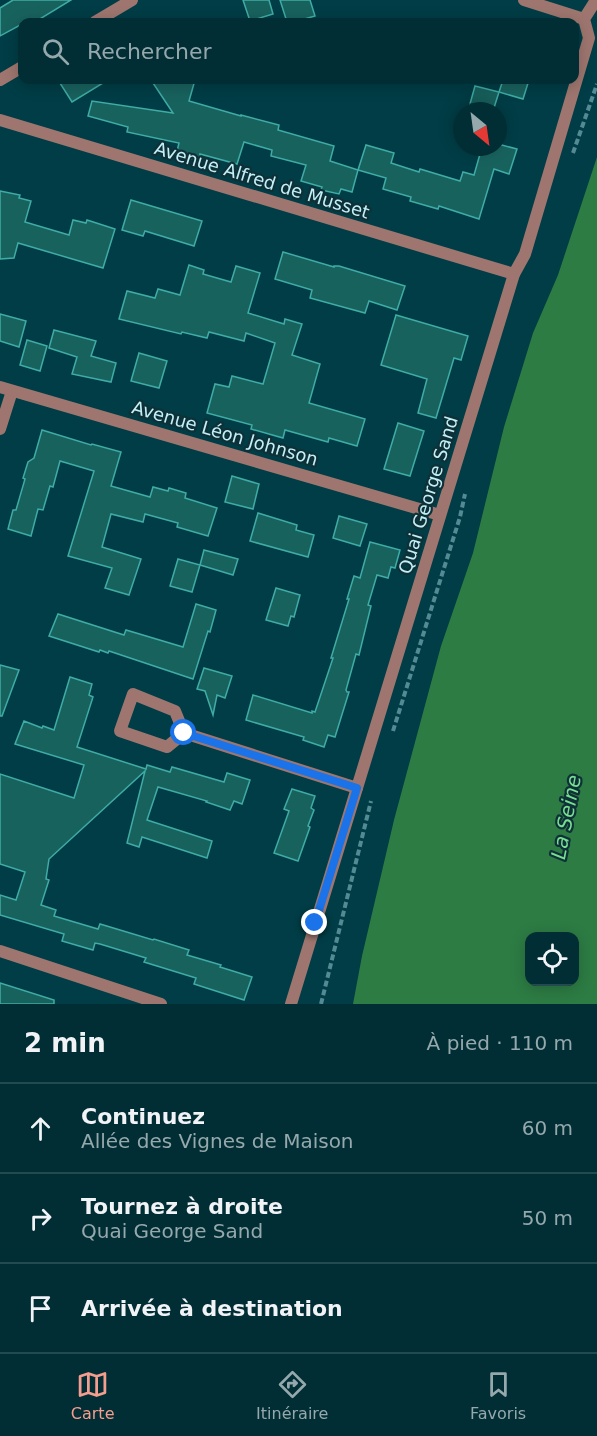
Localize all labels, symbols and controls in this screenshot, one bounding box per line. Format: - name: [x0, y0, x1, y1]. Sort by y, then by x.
- search box: [18, 18, 579, 84]
- icon: search: [39, 35, 72, 68]
- text: Rechercher: [87, 39, 212, 64]
- north arrow: [453, 102, 507, 156]
- street label: Avenue Alfred de Musset: [152, 137, 372, 223]
- street label: Avenue Léon Johnson: [130, 396, 320, 470]
- street label: Quai George Sand: [394, 414, 462, 576]
- route start: [170, 719, 196, 745]
- water label: La Seine: [546, 773, 586, 861]
- route end: [301, 909, 327, 935]
- map controls: [525, 932, 579, 986]
- button: locate: [525, 932, 579, 986]
- text: 2 min: [24, 1028, 106, 1058]
- text: À pied · 110 m: [427, 1031, 573, 1055]
- text: Continuez: [81, 1104, 205, 1129]
- icon: ahead: [24, 1112, 57, 1145]
- text: 60 m: [522, 1116, 573, 1140]
- text: Allée des Vignes de Maison: [81, 1129, 354, 1153]
- text: Tournez à droite: [81, 1194, 283, 1219]
- icon: right: [24, 1202, 57, 1235]
- text: 50 m: [522, 1206, 573, 1230]
- text: Quai George Sand: [81, 1219, 263, 1243]
- icon: arrive: [24, 1292, 57, 1325]
- text: Arrivée à destination: [81, 1296, 343, 1321]
- tab: Carte: [71, 1368, 114, 1423]
- tab: Itinéraire: [256, 1368, 328, 1423]
- tab: Favoris: [470, 1368, 526, 1423]

